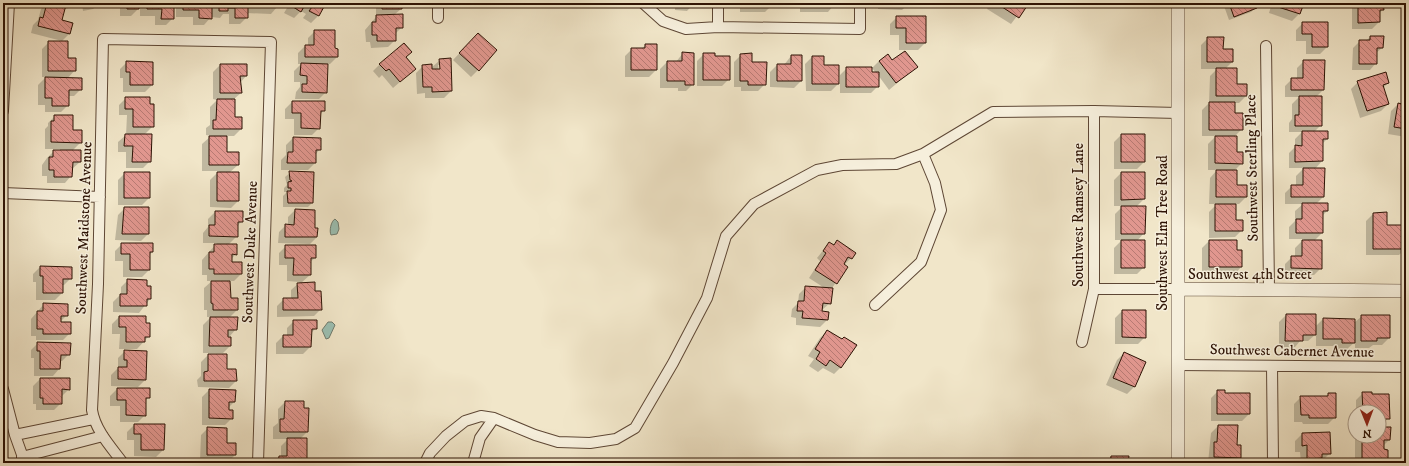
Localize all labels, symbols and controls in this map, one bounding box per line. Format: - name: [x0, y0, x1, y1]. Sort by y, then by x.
- street label: Southwest Sterling Place: [1241, 94, 1263, 242]
- street label: Southwest Maidstone Avenue: [71, 141, 97, 315]
- street label: Southwest Ramsey Lane: [1069, 143, 1088, 287]
- street label: Southwest Elm Tree Road: [1153, 155, 1172, 311]
- street label: Southwest Duke Avenue: [238, 181, 262, 323]
- street label: Southwest 4th Street: [1188, 265, 1312, 284]
- street label: Southwest Cabernet Avenue: [1210, 340, 1374, 362]
- north arrow: [1347, 404, 1387, 444]
- text: N: [1363, 426, 1372, 440]

